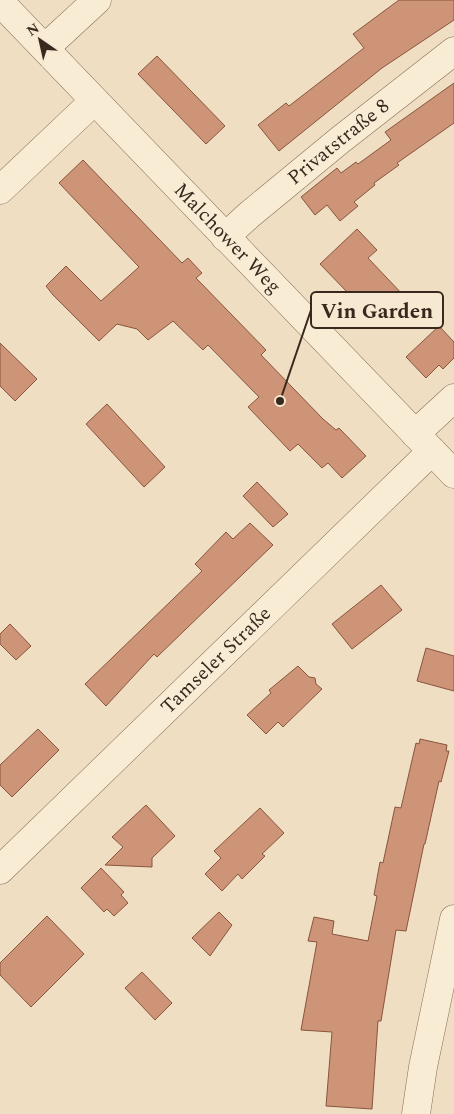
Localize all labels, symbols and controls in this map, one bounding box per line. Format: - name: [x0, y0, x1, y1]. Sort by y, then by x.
- north arrow: [15, 15, 65, 65]
- text: N: [22, 18, 44, 42]
- street label: Privatstraße 8: [281, 92, 396, 192]
- street label: Malchower Weg: [167, 176, 288, 301]
- callout: Vin Garden: [311, 292, 443, 328]
- text: Vin Garden: [321, 296, 433, 328]
- street label: Tamseler Straße: [154, 599, 278, 721]

